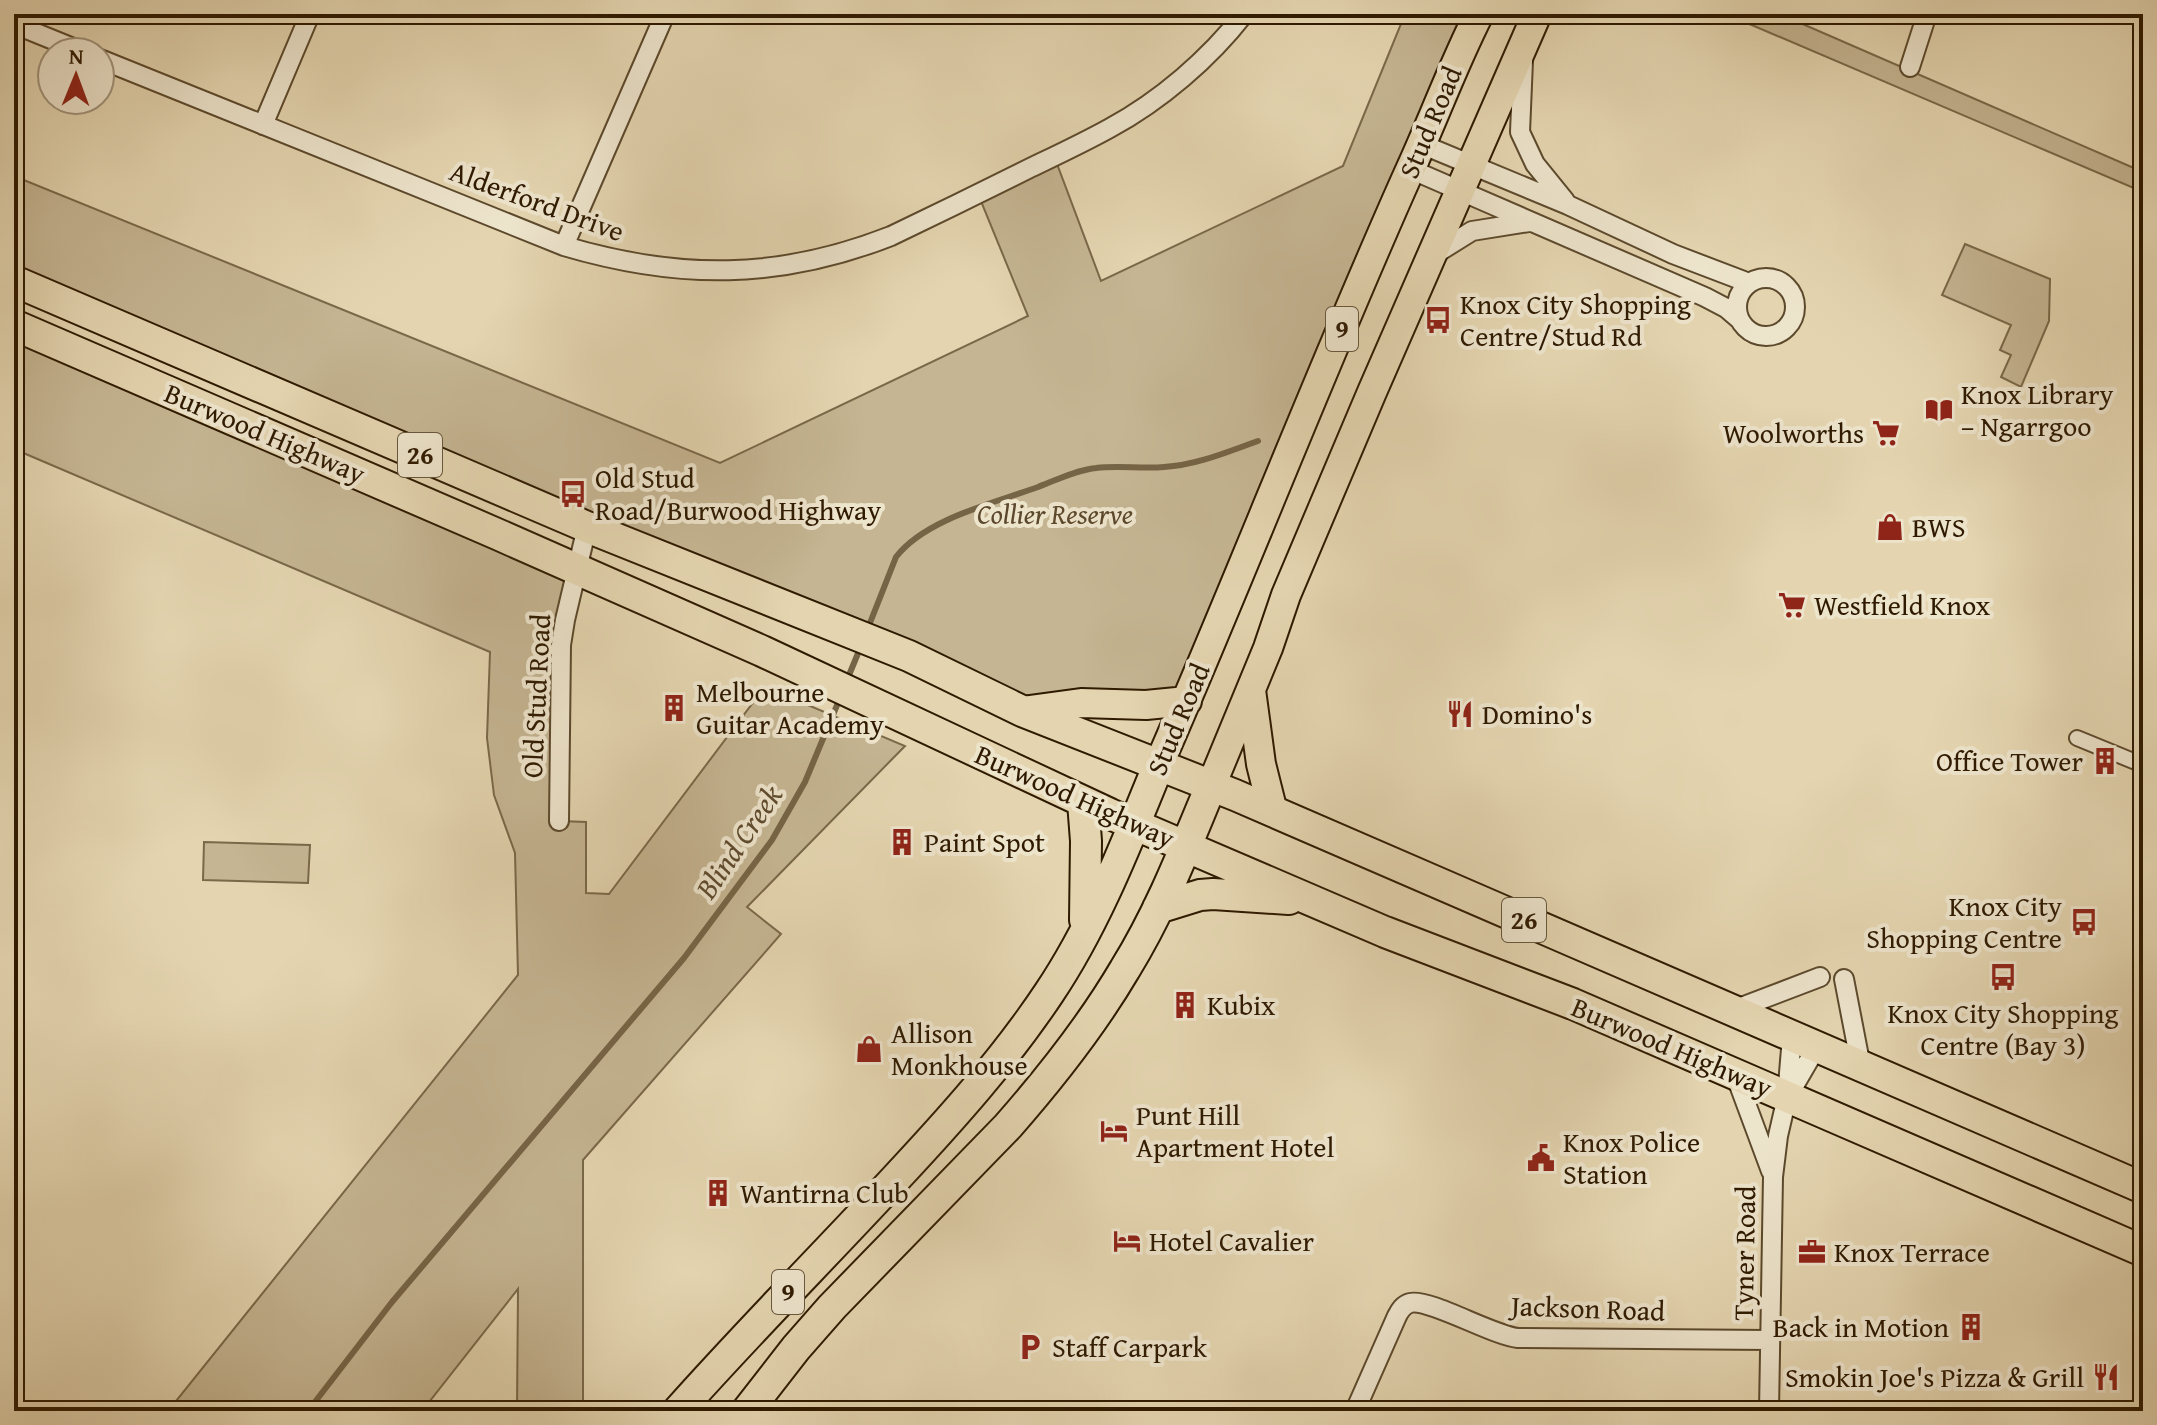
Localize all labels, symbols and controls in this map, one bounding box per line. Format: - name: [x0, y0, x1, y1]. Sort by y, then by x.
- north arrow: [36, 36, 116, 116]
- text: N: [69, 40, 84, 72]
- street label: Stud Road: [1388, 59, 1472, 184]
- street label: Alderford Drive: [444, 150, 630, 251]
- place label: Knox City Shopping Centre/Stud Rd: [1460, 283, 1691, 356]
- bus stop icon: Knox City Shopping Centre/Stud Rd: [1423, 305, 1453, 335]
- road number: 9: [1326, 307, 1358, 351]
- street label: Burwood Highway: [158, 372, 372, 493]
- place label: Knox Library – Ngarrgoo: [1961, 373, 2113, 446]
- library icon: Knox Library – Ngarrgoo: [1924, 395, 1954, 425]
- place label: Woolworths: [1723, 412, 1864, 453]
- supermarket icon: Woolworths: [1871, 418, 1901, 448]
- road number: 26: [398, 433, 442, 477]
- place label: Old Stud Road/Burwood Highway: [595, 457, 881, 530]
- bus stop icon: Old Stud Road/Burwood Highway: [558, 479, 588, 509]
- park label: Collier Reserve: [977, 493, 1133, 534]
- place label: BWS: [1912, 506, 1965, 547]
- shop icon: BWS: [1875, 512, 1905, 542]
- place label: Westfield Knox: [1814, 584, 1991, 625]
- supermarket icon: Westfield Knox: [1777, 590, 1807, 620]
- street label: Old Stud Road: [511, 613, 560, 779]
- street label: Stud Road: [1136, 656, 1220, 781]
- place label: Melbourne Guitar Academy: [696, 671, 884, 744]
- building icon: Melbourne Guitar Academy: [659, 693, 689, 723]
- place label: Domino's: [1482, 693, 1592, 734]
- restaurant icon: Domino's: [1445, 699, 1475, 729]
- street label: Burwood Highway: [969, 733, 1182, 858]
- place label: Office Tower: [1936, 740, 2083, 781]
- building icon: Office Tower: [2090, 746, 2120, 776]
- water label: Blind Creek: [683, 775, 793, 908]
- place label: Paint Spot: [924, 821, 1045, 862]
- building icon: Paint Spot: [887, 827, 917, 857]
- place label: Knox City Shopping Centre: [1866, 885, 2062, 958]
- road number: 26: [1502, 898, 1546, 942]
- bus stop icon: Knox City Shopping Centre: [2069, 907, 2099, 937]
- bus stop icon: Knox City Shopping Centre (Bay 3): [1988, 962, 2018, 992]
- place label: Kubix: [1207, 984, 1276, 1025]
- street label: Burwood Highway: [1565, 986, 1779, 1107]
- building icon: Kubix: [1170, 990, 1200, 1020]
- place label: Knox City Shopping Centre (Bay 3): [1888, 992, 2119, 1065]
- place label: Allison Monkhouse: [891, 1012, 1028, 1085]
- shop icon: Allison Monkhouse: [854, 1034, 884, 1064]
- place label: Punt Hill Apartment Hotel: [1136, 1094, 1334, 1167]
- hotel icon: Punt Hill Apartment Hotel: [1099, 1116, 1129, 1146]
- place label: Knox Police Station: [1563, 1121, 1700, 1194]
- public building icon: Knox Police Station: [1526, 1143, 1556, 1173]
- place label: Wantirna Club: [740, 1172, 909, 1213]
- building icon: Wantirna Club: [703, 1178, 733, 1208]
- street label: Tyner Road: [1722, 1185, 1765, 1321]
- place label: Hotel Cavalier: [1149, 1220, 1314, 1261]
- hotel icon: Hotel Cavalier: [1112, 1226, 1142, 1256]
- place label: Knox Terrace: [1834, 1231, 1990, 1272]
- office icon: Knox Terrace: [1797, 1237, 1827, 1267]
- road number: 9: [772, 1270, 804, 1314]
- street label: Jackson Road: [1507, 1284, 1666, 1331]
- place label: Back in Motion: [1773, 1306, 1949, 1347]
- building icon: Back in Motion: [1956, 1312, 1986, 1342]
- place label: Staff Carpark: [1052, 1326, 1208, 1367]
- parking icon: Staff Carpark: [1015, 1332, 1045, 1362]
- place label: Smokin Joe's Pizza & Grill: [1785, 1356, 2084, 1397]
- restaurant icon: Smokin Joe's Pizza & Grill: [2091, 1362, 2121, 1392]

